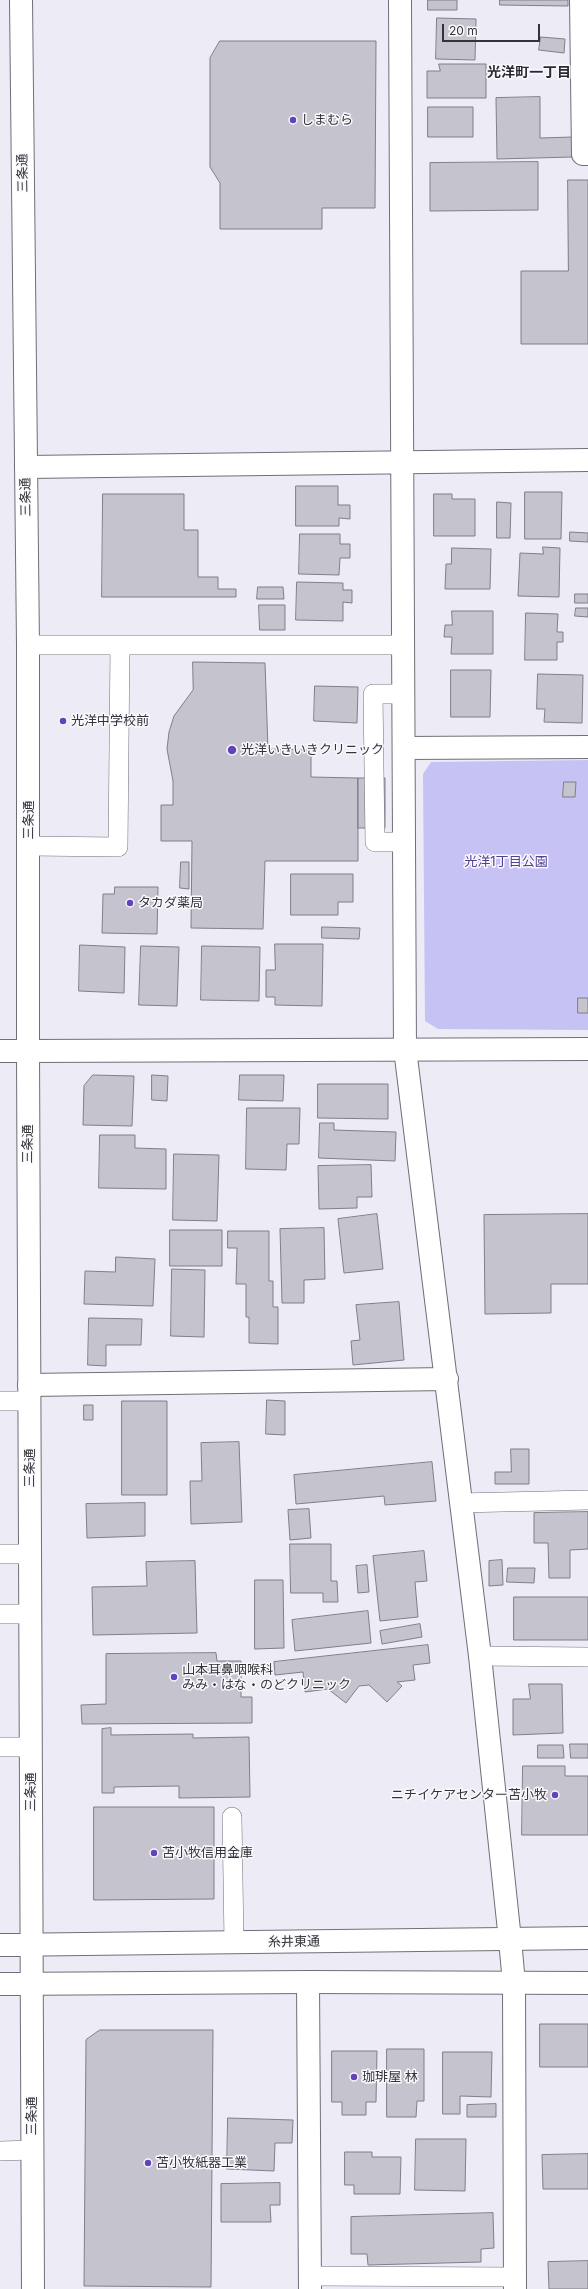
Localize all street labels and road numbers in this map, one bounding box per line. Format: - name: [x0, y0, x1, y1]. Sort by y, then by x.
- street label: 三条通: [15, 153, 31, 193]
- street label: 三条通: [18, 477, 34, 517]
- street label: 三条通: [21, 801, 37, 839]
- street label: 三条通: [20, 1125, 36, 1163]
- street label: 三条通: [22, 1449, 38, 1487]
- street label: 三条通: [23, 1773, 39, 1811]
- street label: 糸井東通: [268, 1934, 320, 1950]
- street label: 三条通: [24, 2097, 40, 2135]

